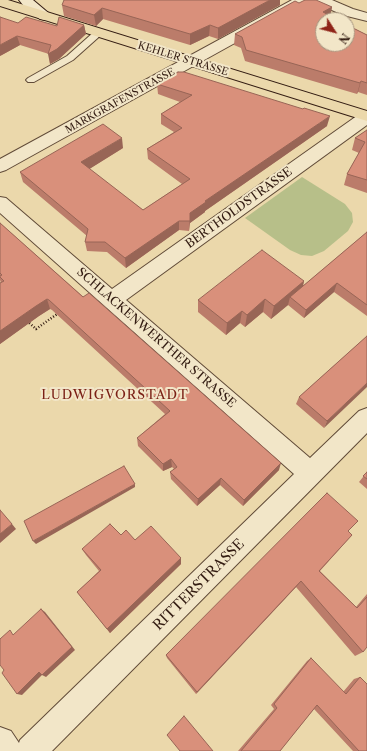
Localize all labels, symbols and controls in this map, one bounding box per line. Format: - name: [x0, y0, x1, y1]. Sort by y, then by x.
- north arrow: [315, 12, 355, 52]
- text: N: [335, 30, 352, 46]
- street label: KEHLER STRASSE: [136, 40, 230, 78]
- street label: MARKGRAFENSTRASSE: [63, 66, 177, 136]
- street label: BERTHOLDSTRASSE: [183, 164, 295, 252]
- street label: SCHLACKENWERTHER STRASSE: [74, 265, 238, 411]
- district label: LUDWIGVORSTADT: [41, 387, 189, 403]
- street label: RITTERSTRASSE: [150, 536, 248, 634]

